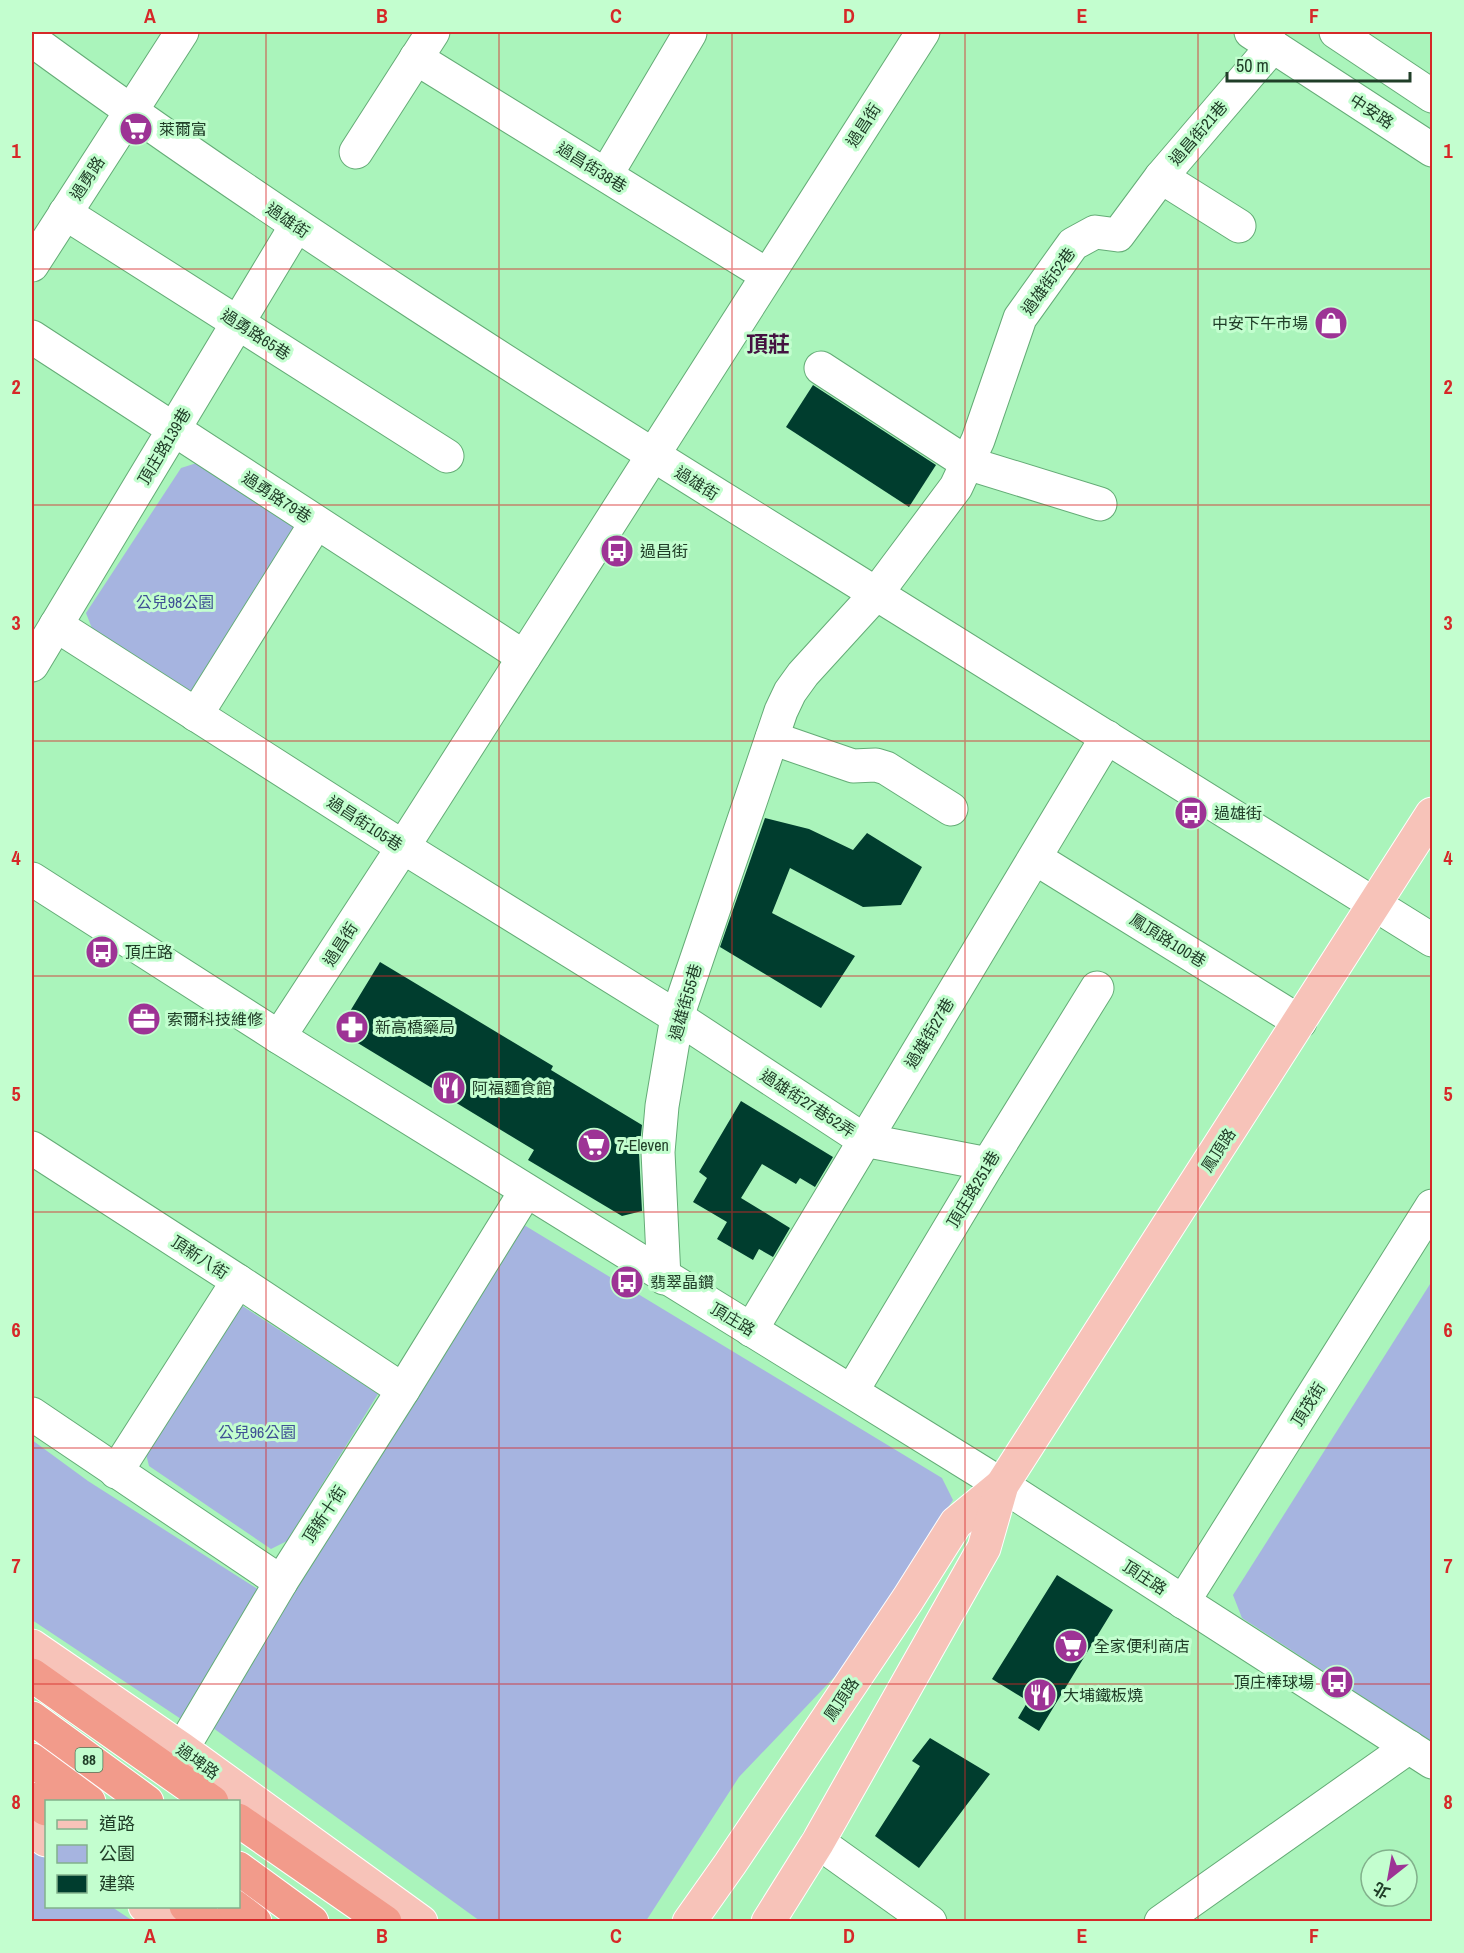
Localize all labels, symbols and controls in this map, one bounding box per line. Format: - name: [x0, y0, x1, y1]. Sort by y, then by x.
- text: A: [144, 2, 156, 29]
- text: B: [376, 2, 388, 29]
- text: C: [610, 2, 622, 29]
- text: D: [843, 2, 855, 29]
- text: E: [1077, 2, 1088, 29]
- text: F: [1309, 2, 1319, 29]
- scale bar: [1227, 45, 1410, 83]
- text: 50 m: [1236, 53, 1269, 78]
- street label: 中安路: [1346, 89, 1398, 133]
- street label: 過昌街21巷: [1164, 96, 1232, 170]
- street label: 過昌街: [841, 99, 885, 151]
- supermarket icon: 萊爾富: [118, 111, 154, 147]
- place label: 萊爾富: [159, 118, 207, 140]
- text: 1: [11, 137, 21, 164]
- street label: 過昌街38巷: [553, 137, 631, 197]
- text: 1: [1443, 137, 1453, 164]
- street label: 過勇路: [65, 152, 109, 204]
- street label: 過雄街: [262, 197, 314, 243]
- street label: 過雄街52巷: [1016, 243, 1080, 319]
- street label: 過勇路65巷: [217, 303, 295, 365]
- shop icon: 中安下午市場: [1313, 305, 1349, 341]
- place label: 中安下午市場: [1212, 312, 1308, 334]
- district label: 頂莊: [746, 329, 790, 359]
- text: 2: [11, 373, 21, 400]
- text: 2: [1443, 373, 1453, 400]
- street label: 頂庄路139巷: [132, 404, 196, 488]
- street label: 過雄街: [671, 461, 723, 505]
- street label: 過勇路79巷: [238, 466, 316, 528]
- bus stop icon: 過昌街: [599, 533, 635, 569]
- place label: 過昌街: [640, 540, 688, 562]
- park label: 公兒98公園: [136, 591, 214, 613]
- text: 3: [11, 609, 21, 636]
- text: 3: [1443, 609, 1453, 636]
- street label: 過昌街105巷: [323, 790, 407, 856]
- bus stop icon: 過雄街: [1173, 795, 1209, 831]
- place label: 過雄街: [1214, 802, 1262, 824]
- text: 4: [11, 844, 21, 871]
- text: 4: [1443, 844, 1453, 871]
- street label: 鳳頂路100巷: [1126, 908, 1210, 972]
- street label: 過昌街: [318, 918, 362, 970]
- bus stop icon: 頂庄路: [84, 934, 120, 970]
- place label: 頂庄路: [125, 941, 173, 963]
- street label: 過雄街55巷: [664, 961, 706, 1043]
- street label: 過雄街27巷: [899, 994, 959, 1072]
- office icon: 索爾科技維修: [126, 1001, 162, 1037]
- place label: 索爾科技維修: [167, 1008, 263, 1030]
- pharmacy icon: 新高橋藥局: [334, 1009, 370, 1045]
- place label: 新高橋藥局: [375, 1016, 455, 1038]
- street label: 過雄街27巷52弄: [756, 1064, 860, 1142]
- restaurant icon: 阿福麵食館: [431, 1070, 467, 1106]
- place label: 阿福麵食館: [472, 1077, 552, 1099]
- text: 5: [11, 1080, 21, 1107]
- text: 5: [1443, 1080, 1453, 1107]
- street label: 鳳頂路: [1196, 1124, 1240, 1176]
- supermarket icon: 7-Eleven: [576, 1127, 612, 1163]
- place label: 7-Eleven: [617, 1134, 669, 1156]
- street label: 頂庄路251巷: [941, 1147, 1005, 1231]
- street label: 頂新八街: [167, 1230, 233, 1284]
- bus stop icon: 翡翠晶鑽: [609, 1264, 645, 1300]
- place label: 翡翠晶鑽: [650, 1271, 714, 1293]
- street label: 頂庄路: [707, 1297, 759, 1341]
- text: 6: [11, 1316, 21, 1343]
- text: 6: [1443, 1316, 1453, 1343]
- street label: 頂茂街: [1286, 1378, 1330, 1430]
- park label: 公兒96公園: [218, 1421, 296, 1443]
- street label: 頂新十街: [297, 1481, 351, 1547]
- text: 7: [11, 1552, 21, 1579]
- text: 7: [1443, 1552, 1453, 1579]
- street label: 頂庄路: [1119, 1555, 1171, 1599]
- supermarket icon: 全家便利商店: [1053, 1628, 1089, 1664]
- place label: 全家便利商店: [1094, 1635, 1190, 1657]
- bus stop icon: 頂庄棒球場: [1319, 1664, 1355, 1700]
- place label: 頂庄棒球場: [1234, 1671, 1314, 1693]
- street label: 鳳頂路: [818, 1673, 864, 1725]
- restaurant icon: 大埔鐵板燒: [1022, 1677, 1058, 1713]
- place label: 大埔鐵板燒: [1063, 1684, 1143, 1706]
- street label: 過埤路: [172, 1738, 224, 1784]
- road number: 88: [76, 1748, 103, 1772]
- text: 8: [11, 1788, 21, 1815]
- text: 8: [1443, 1788, 1453, 1815]
- legend: [45, 1800, 240, 1908]
- text: 道路: [99, 1811, 135, 1836]
- text: 公園: [99, 1841, 135, 1866]
- north arrow: [1359, 1848, 1419, 1908]
- text: 建築: [99, 1871, 135, 1896]
- text: 北: [1369, 1877, 1394, 1904]
- text: A: [144, 1922, 156, 1949]
- text: B: [376, 1922, 388, 1949]
- text: C: [610, 1922, 622, 1949]
- text: D: [843, 1922, 855, 1949]
- text: E: [1077, 1922, 1088, 1949]
- text: F: [1309, 1922, 1319, 1949]

